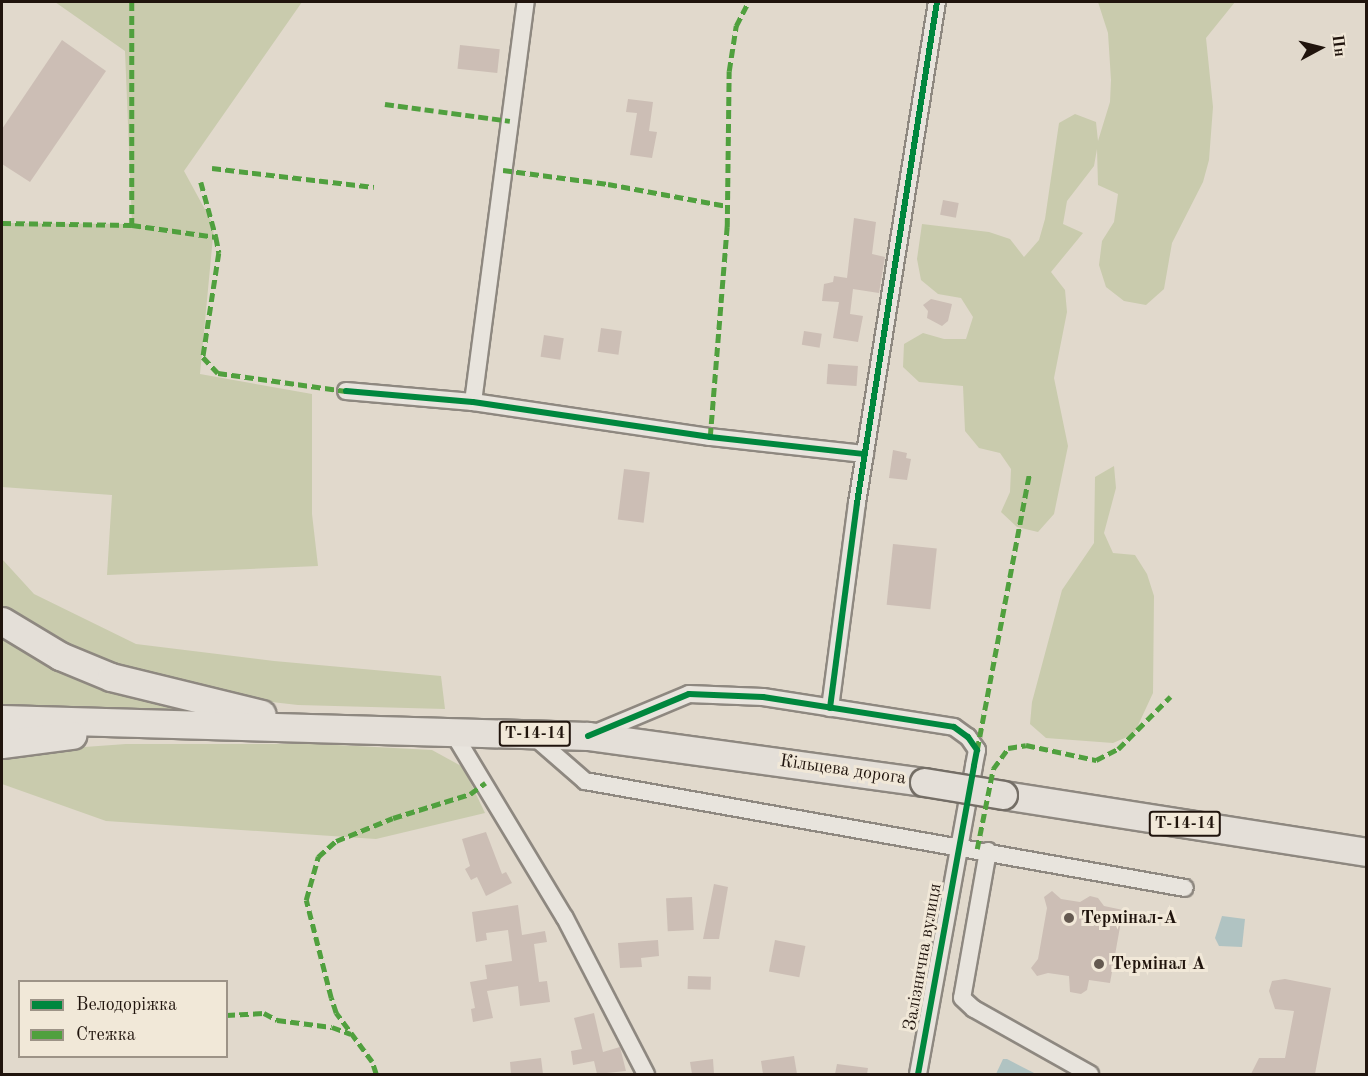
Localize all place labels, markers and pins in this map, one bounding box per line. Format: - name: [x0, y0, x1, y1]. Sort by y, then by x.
- place label: Термінал-А: [1081, 907, 1177, 929]
- marker: Термінал-А: [1062, 911, 1076, 925]
- place label: Термінал А: [1111, 953, 1205, 975]
- marker: Термінал А: [1092, 957, 1106, 971]

